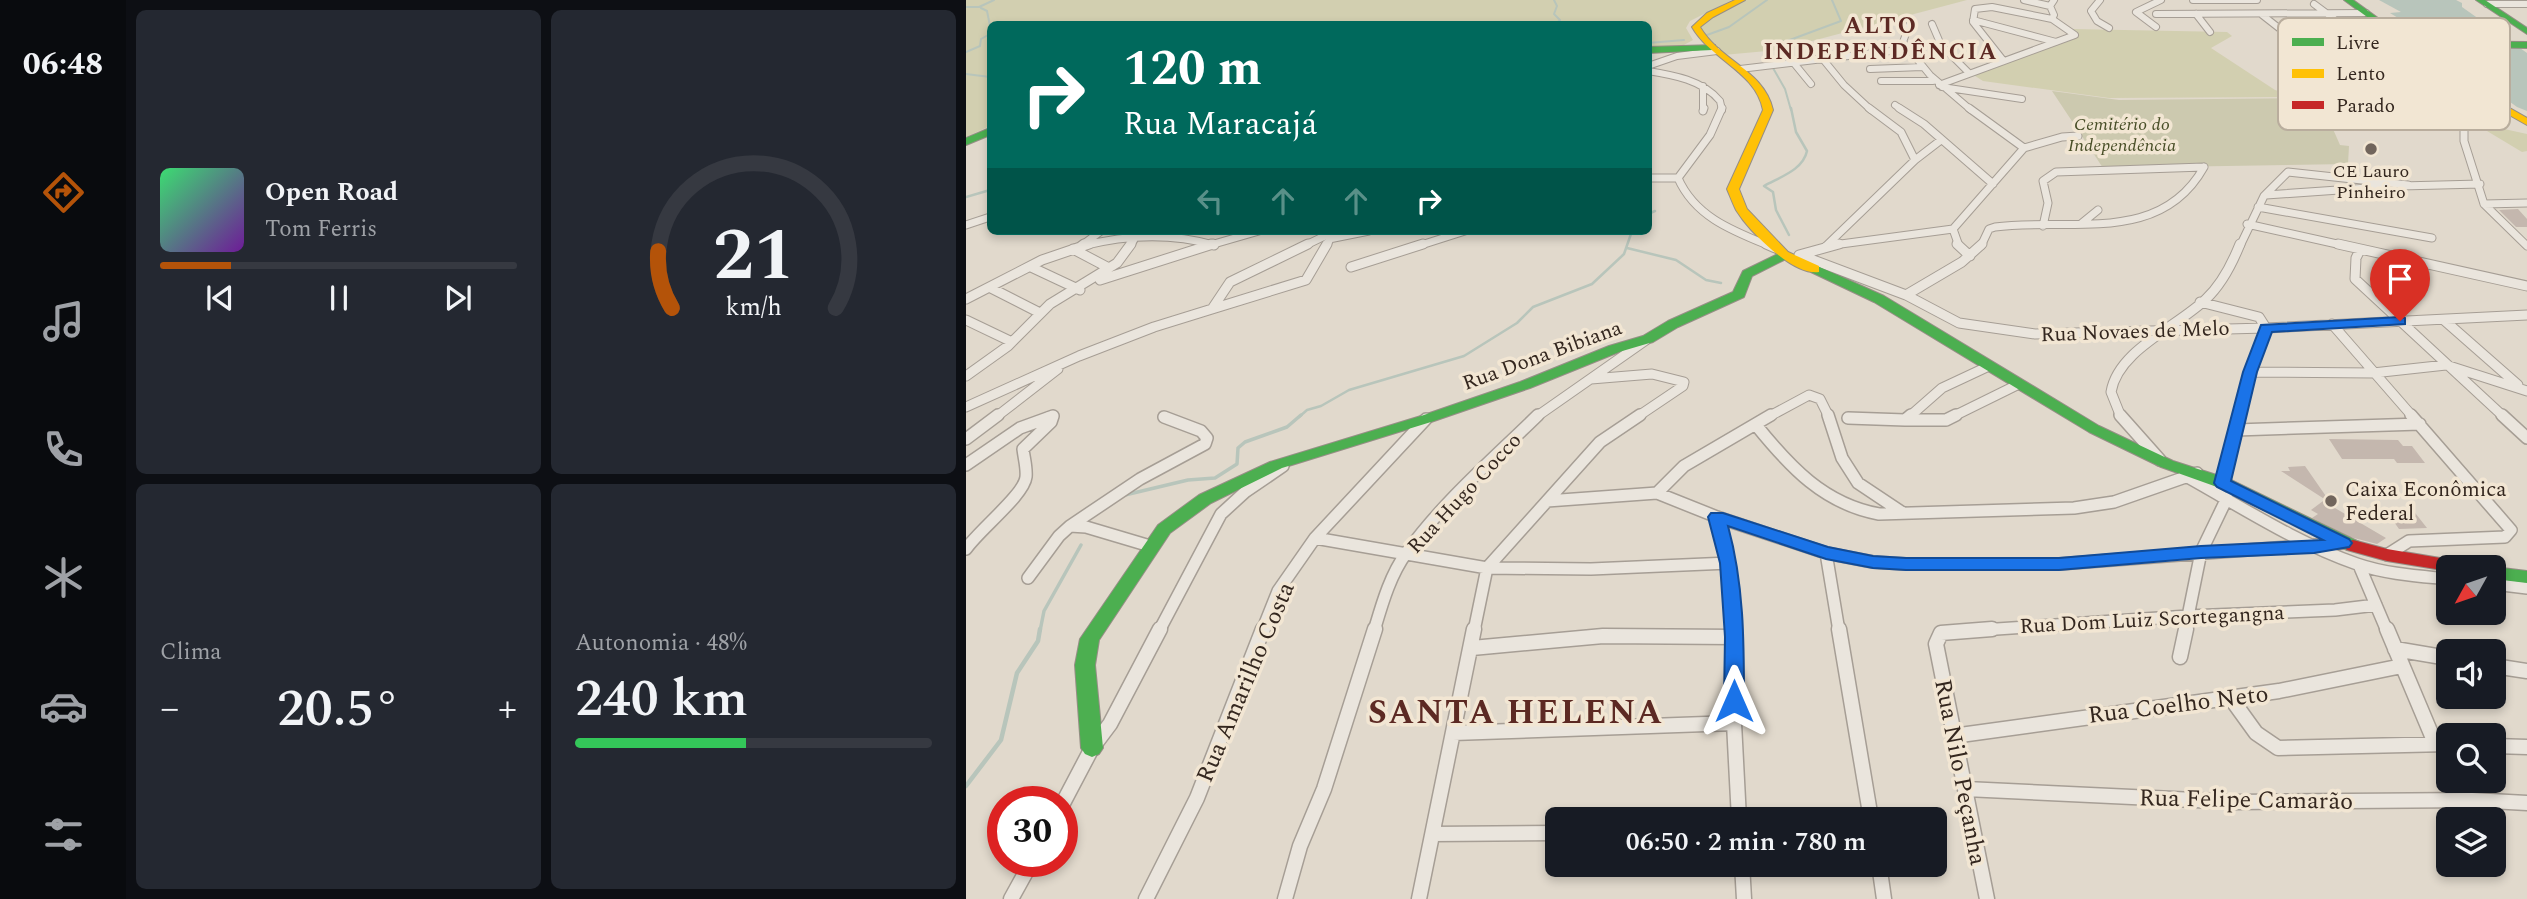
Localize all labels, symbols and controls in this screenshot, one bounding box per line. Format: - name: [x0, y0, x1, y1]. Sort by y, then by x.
- district label: ALTO INDEPENDÊNCIA: [1764, 9, 1998, 70]
- legend: [2278, 18, 2510, 130]
- text: Livre: [2336, 29, 2380, 58]
- text: 120 m: [1123, 32, 1262, 107]
- text: 06:48: [23, 40, 103, 89]
- icon: right: [1008, 49, 1099, 140]
- text: Lento: [2336, 60, 2385, 89]
- text: Parado: [2336, 92, 2395, 121]
- text: Rua Maracajá: [1123, 100, 1317, 149]
- park label: Cemitério do Independência: [2068, 111, 2176, 159]
- marker: CE Lauro Pinheiro: [2363, 141, 2379, 157]
- place label: CE Lauro Pinheiro: [2333, 158, 2409, 206]
- icon: directions: [39, 168, 88, 217]
- text: Open Road: [265, 172, 398, 212]
- icon: left: [1191, 182, 1229, 220]
- icon: ahead: [1264, 182, 1302, 220]
- icon: ahead: [1337, 182, 1375, 220]
- icon: right: [1410, 182, 1448, 220]
- text: 21: [713, 202, 794, 313]
- text: Tom Ferris: [265, 212, 377, 247]
- pin: [2370, 249, 2430, 321]
- icon: arrive: [2381, 260, 2419, 298]
- icon: previous: [201, 279, 239, 317]
- icon: pause: [320, 279, 358, 317]
- icon: next: [439, 279, 477, 317]
- text: km/h: [725, 289, 782, 327]
- icon: music: [39, 297, 88, 346]
- street label: Rua Dona Bibiana: [1458, 312, 1627, 400]
- street label: Rua Novaes de Melo: [2040, 313, 2230, 351]
- icon: phone: [39, 425, 88, 474]
- street label: Rua Hugo Cocco: [1400, 426, 1530, 562]
- place label: Caixa Econômica Federal: [2345, 474, 2507, 530]
- marker: Caixa Econômica Federal: [2323, 493, 2339, 509]
- icon: climate: [39, 553, 88, 602]
- north arrow: [2436, 555, 2506, 625]
- map controls: [2436, 555, 2506, 877]
- street label: Rua Amarilho Costa: [1187, 576, 1305, 788]
- street label: Rua Dom Luiz Scortegangna: [2019, 597, 2286, 643]
- text: Autonomia · 48%: [575, 626, 747, 661]
- text: Clima: [160, 635, 222, 670]
- button: sound: [2436, 639, 2506, 709]
- text: 240 km: [575, 660, 748, 739]
- position arrow: [1697, 664, 1771, 738]
- text: 20.5°: [277, 670, 400, 749]
- street label: Rua Nilo Peçanha: [1924, 676, 1996, 869]
- street label: Rua Coelho Neto: [2086, 676, 2270, 734]
- text: −: [160, 680, 179, 738]
- text: +: [498, 680, 517, 738]
- icon: car: [39, 682, 88, 731]
- district label: SANTA HELENA: [1368, 688, 1664, 738]
- button: search: [2436, 723, 2506, 793]
- street label: Rua Felipe Camarão: [2138, 780, 2354, 820]
- speed limit sign: 30: [987, 786, 1078, 877]
- button: layers: [2436, 807, 2506, 877]
- icon: filters: [39, 810, 88, 859]
- text: 06:50 · 2 min · 780 m: [1626, 822, 1866, 862]

